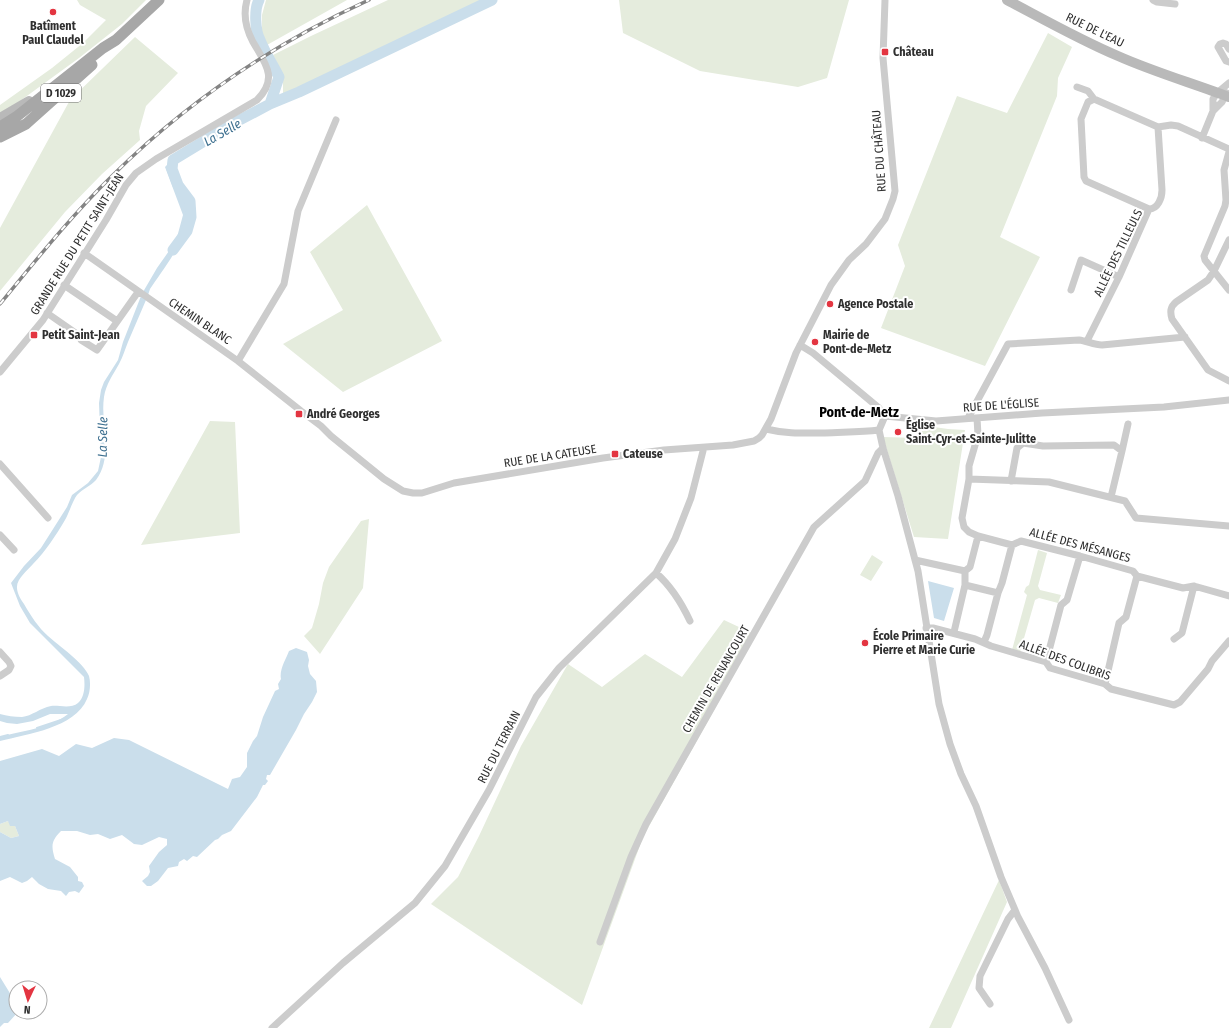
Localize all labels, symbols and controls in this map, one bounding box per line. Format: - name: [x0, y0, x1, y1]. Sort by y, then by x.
- marker: Batîment Paul Claudel: [48, 7, 58, 17]
- street label: RUE DE L'EAU: [1064, 10, 1126, 50]
- place label: Batîment Paul Claudel: [22, 19, 84, 47]
- place label: Château: [893, 45, 934, 59]
- marker: Château: [880, 47, 890, 57]
- road number: D 1029: [41, 84, 81, 102]
- street label: RUE DU CHÂTEAU: [868, 109, 889, 193]
- water label: La Selle: [201, 116, 244, 149]
- street label: GRANDE RUE DU PETIT SAINT-JEAN: [27, 170, 127, 318]
- street label: ALLÉE DES TILLEULS: [1090, 207, 1145, 299]
- street label: CHEMIN BLANC: [166, 295, 234, 347]
- place label: Agence Postale: [837, 297, 913, 311]
- marker: Agence Postale: [825, 299, 835, 309]
- place label: Petit Saint-Jean: [42, 328, 120, 342]
- place label: Mairie de Pont-de-Metz: [823, 328, 891, 356]
- marker: Petit Saint-Jean: [29, 330, 39, 340]
- marker: Mairie de Pont-de-Metz: [810, 337, 820, 347]
- street label: RUE DE L'ÉGLISE: [962, 394, 1040, 415]
- district label: Pont-de-Metz: [819, 404, 899, 421]
- place label: André Georges: [306, 407, 381, 421]
- marker: André Georges: [294, 409, 304, 419]
- place label: Église Saint-Cyr-et-Sainte-Julitte: [906, 416, 1036, 446]
- water label: La Selle: [95, 417, 110, 457]
- marker: Église Saint-Cyr-et-Sainte-Julitte: [893, 427, 903, 437]
- street label: RUE DE LA CATEUSE: [503, 442, 598, 470]
- place label: Cateuse: [623, 447, 663, 461]
- marker: Cateuse: [610, 449, 620, 459]
- street label: ALLÉE DES MÉSANGES: [1028, 524, 1132, 565]
- street label: CHEMIN DE RENANCOURT: [680, 622, 753, 735]
- place label: École Primaire Pierre et Marie Curie: [873, 627, 975, 657]
- street label: ALLÉE DES COLIBRIS: [1017, 636, 1113, 683]
- marker: École Primaire Pierre et Marie Curie: [860, 638, 870, 648]
- street label: RUE DU TERRAIN: [475, 708, 523, 786]
- north arrow: [8, 980, 48, 1020]
- text: N: [24, 1003, 31, 1016]

